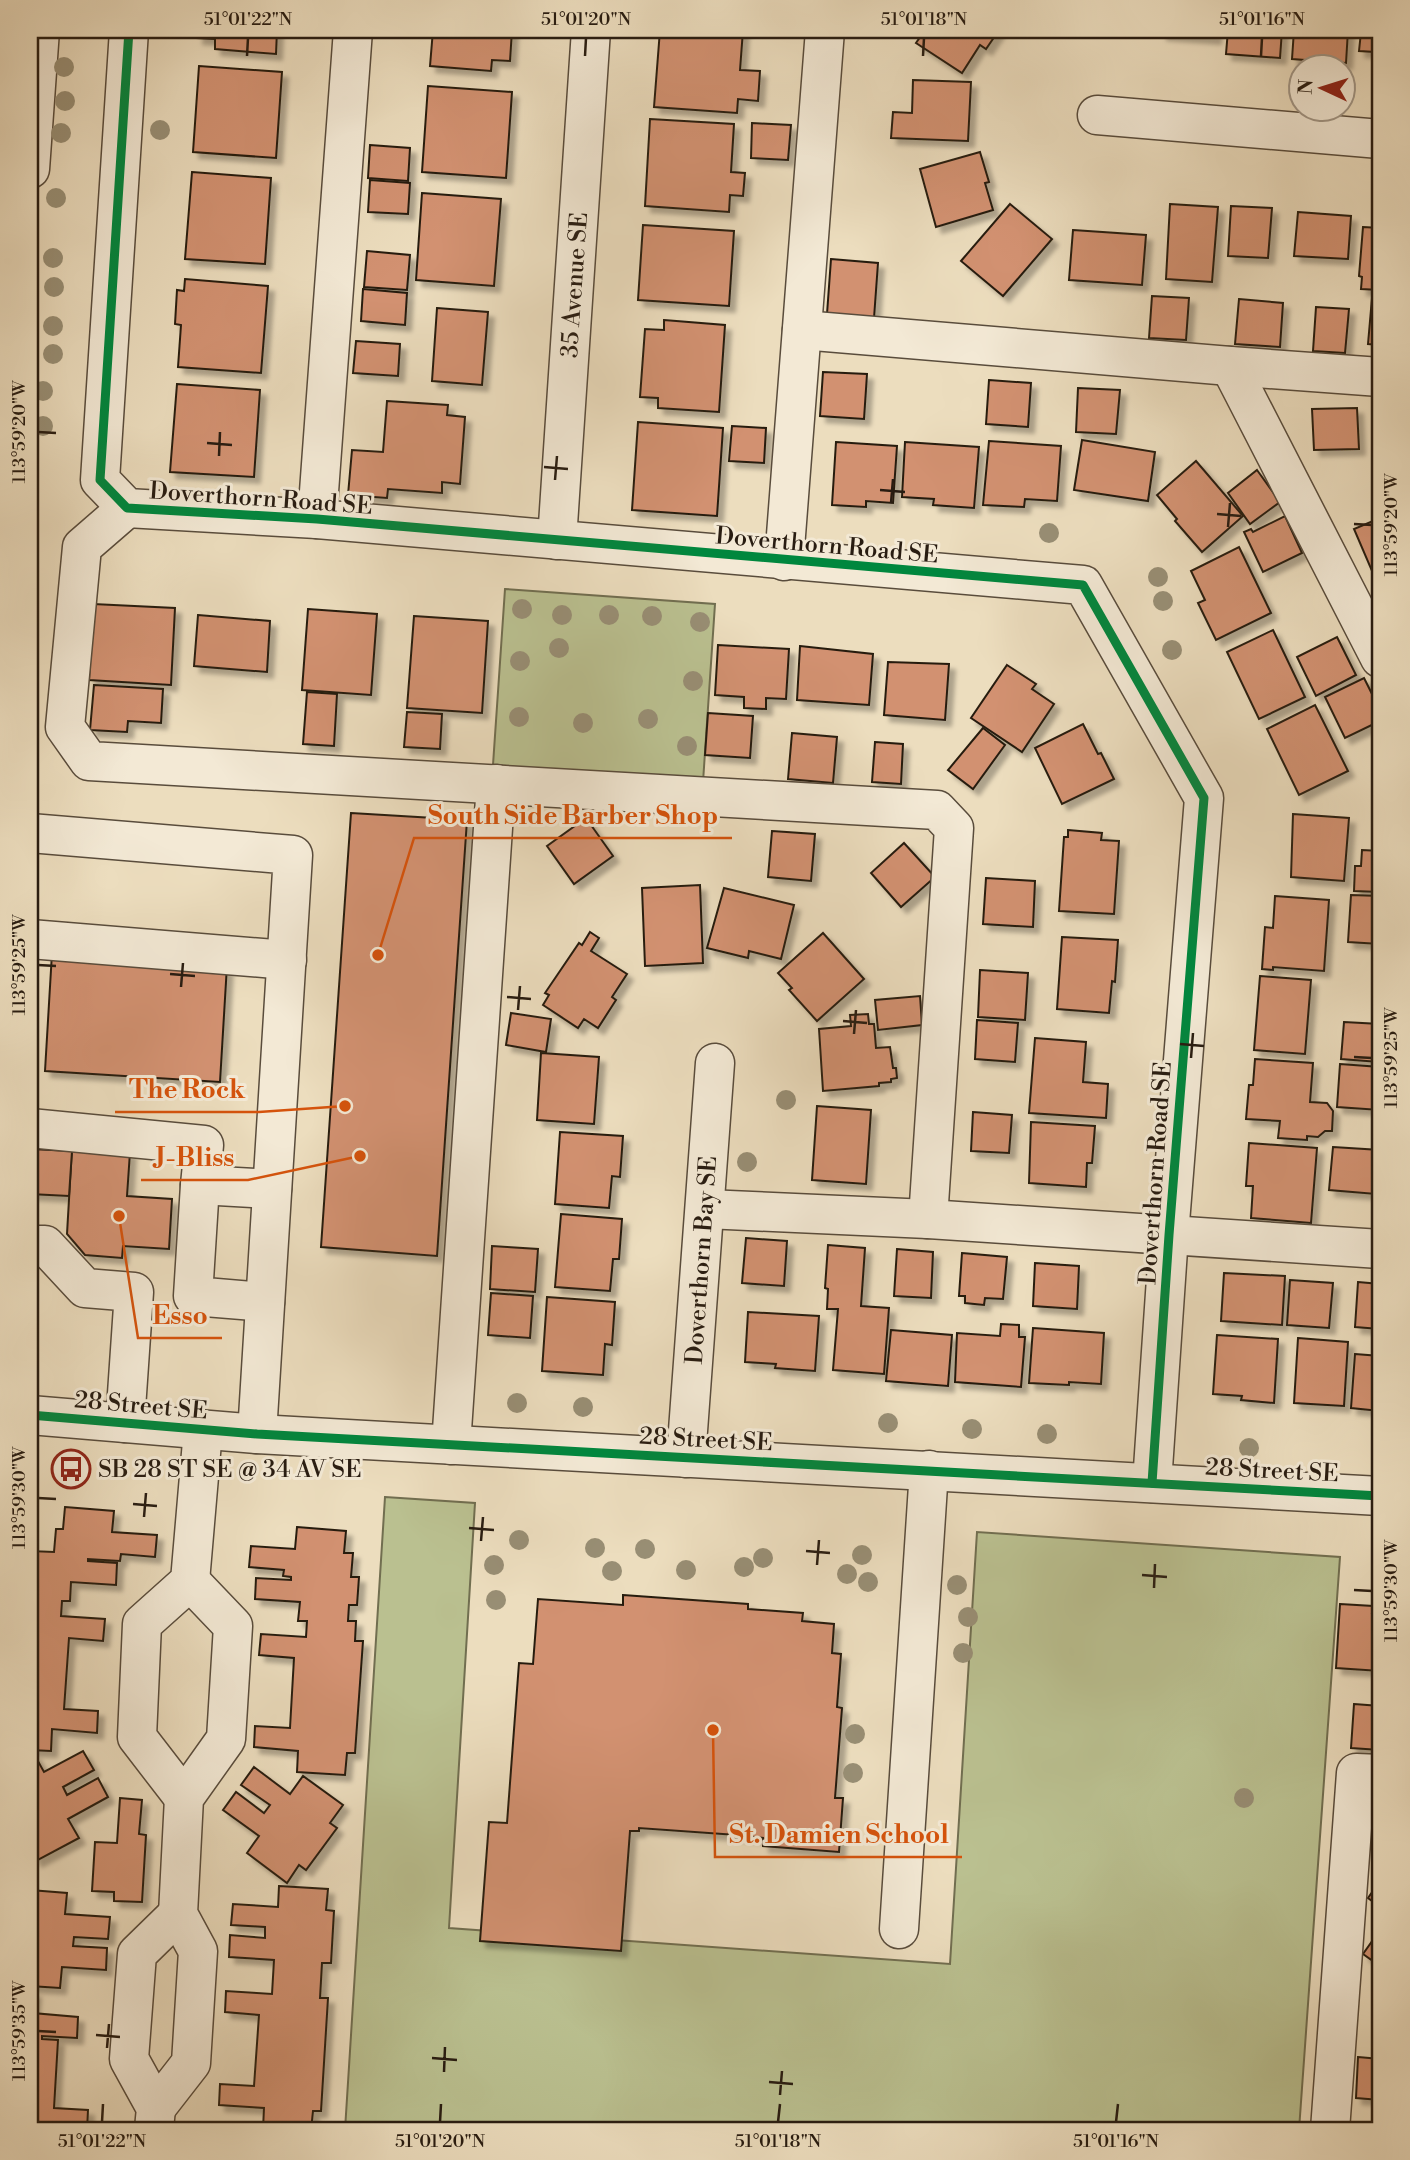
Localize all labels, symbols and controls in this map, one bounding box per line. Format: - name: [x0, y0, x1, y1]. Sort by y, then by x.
- text: 51°01'22"N: [204, 8, 293, 31]
- text: 51°01'20"N: [541, 8, 632, 31]
- text: 51°01'18"N: [881, 8, 968, 31]
- text: 51°01'16"N: [1219, 8, 1306, 31]
- north arrow: [1288, 52, 1358, 122]
- text: N: [1294, 79, 1319, 95]
- street label: 35 Avenue SE: [555, 211, 595, 359]
- text: 113°59'20"W: [8, 380, 31, 484]
- text: 113°59'20"W: [1380, 473, 1403, 577]
- street label: Doverthorn Road SE: [148, 476, 374, 522]
- street label: Doverthorn Road SE: [714, 521, 940, 571]
- callout: South Side Barber Shop: [414, 791, 732, 838]
- text: South Side Barber Shop: [428, 800, 718, 832]
- text: 113°59'25"W: [8, 914, 31, 1016]
- text: 113°59'25"W: [1380, 1007, 1403, 1109]
- street label: Doverthorn Road SE: [1133, 1060, 1179, 1286]
- callout: The Rock: [115, 1065, 259, 1112]
- text: The Rock: [129, 1074, 246, 1106]
- callout: J-Bliss: [141, 1133, 248, 1180]
- text: J-Bliss: [153, 1142, 235, 1174]
- street label: Doverthorn Bay SE: [680, 1155, 724, 1365]
- callout: Esso: [138, 1291, 222, 1338]
- text: Esso: [152, 1300, 208, 1332]
- street label: 28 Street SE: [73, 1385, 209, 1427]
- street label: 28 Street SE: [638, 1422, 774, 1458]
- text: 113°59'30"W: [8, 1446, 31, 1549]
- bus stop icon: SB 28 ST SE @ 34 AV SE: [50, 1448, 92, 1490]
- street label: 28 Street SE: [1204, 1453, 1340, 1489]
- place label: SB 28 ST SE @ 34 AV SE: [98, 1455, 362, 1485]
- text: 113°59'30"W: [1380, 1539, 1403, 1642]
- callout: St. Damien School: [715, 1810, 962, 1857]
- text: St. Damien School: [729, 1819, 949, 1851]
- text: 113°59'35"W: [8, 1980, 31, 2081]
- text: 51°01'22"N: [58, 2130, 147, 2153]
- text: 51°01'20"N: [395, 2130, 486, 2153]
- text: 51°01'18"N: [735, 2130, 822, 2153]
- text: 51°01'16"N: [1073, 2130, 1160, 2153]

